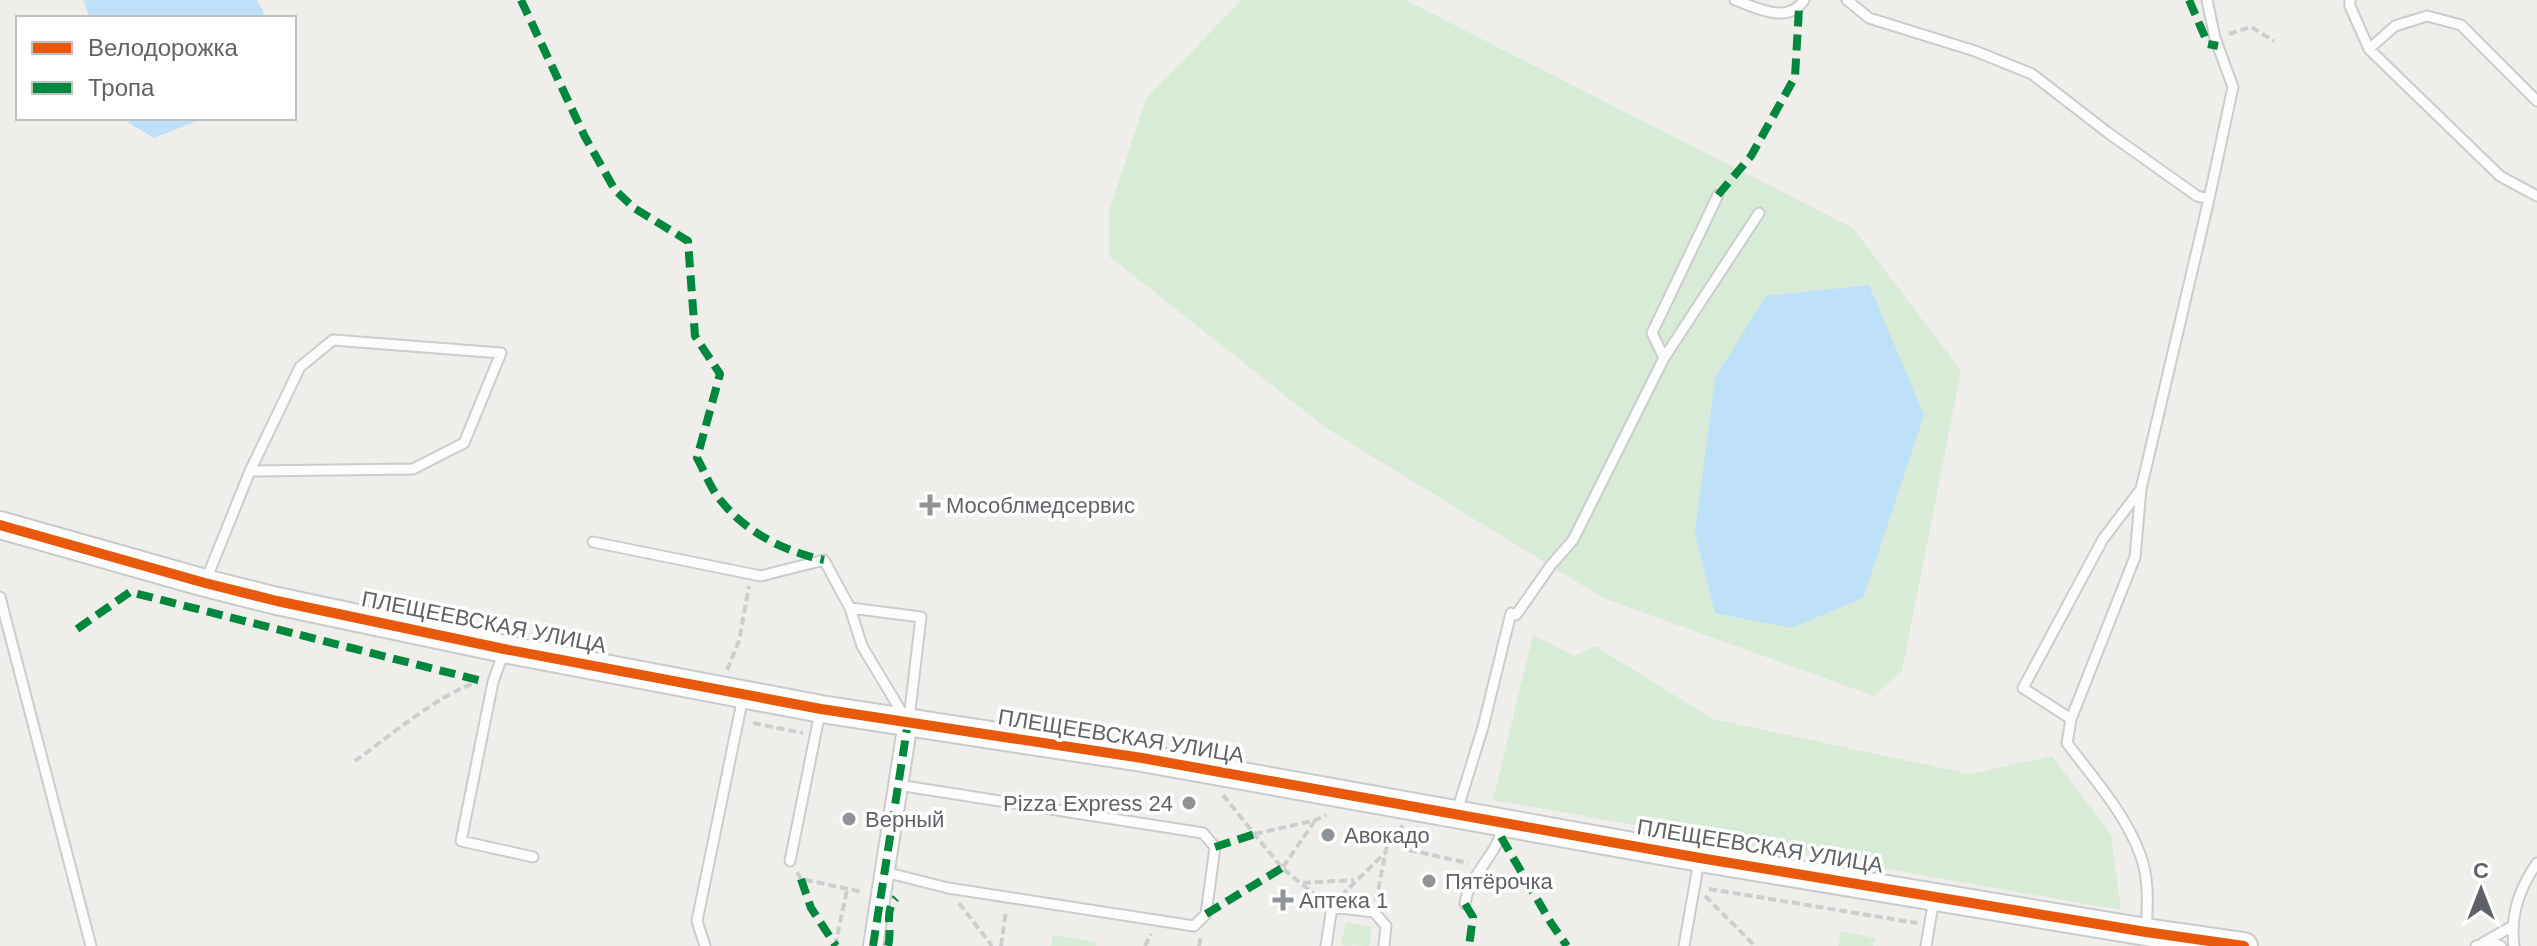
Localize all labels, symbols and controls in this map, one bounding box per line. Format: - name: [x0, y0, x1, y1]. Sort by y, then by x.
- legend: [16, 16, 296, 120]
- text: Велодорожка: [88, 34, 239, 61]
- text: Тропа: [88, 74, 155, 101]
- place label: Мособлмедсервис: [946, 493, 1135, 518]
- marker: Мособлмедсервис: [921, 496, 939, 514]
- street label: ПЛЕЩЕЕВСКАЯ УЛИЦА: [360, 586, 609, 658]
- street label: ПЛЕЩЕЕВСКАЯ УЛИЦА: [996, 704, 1246, 768]
- place label: Pizza Express 24: [1003, 791, 1173, 816]
- marker: Pizza Express 24: [1180, 794, 1198, 812]
- place label: Верный: [865, 807, 944, 832]
- marker: Верный: [840, 810, 858, 828]
- street label: ПЛЕЩЕЕВСКАЯ УЛИЦА: [1635, 814, 1885, 878]
- place label: Авокадо: [1344, 823, 1430, 848]
- marker: Авокадо: [1319, 826, 1337, 844]
- north arrow: [2441, 850, 2521, 930]
- text: С: [2473, 858, 2489, 883]
- place label: Пятёрочка: [1445, 869, 1554, 894]
- marker: Пятёрочка: [1420, 872, 1438, 890]
- place label: Аптека 1: [1299, 888, 1388, 913]
- marker: Аптека 1: [1274, 891, 1292, 909]

